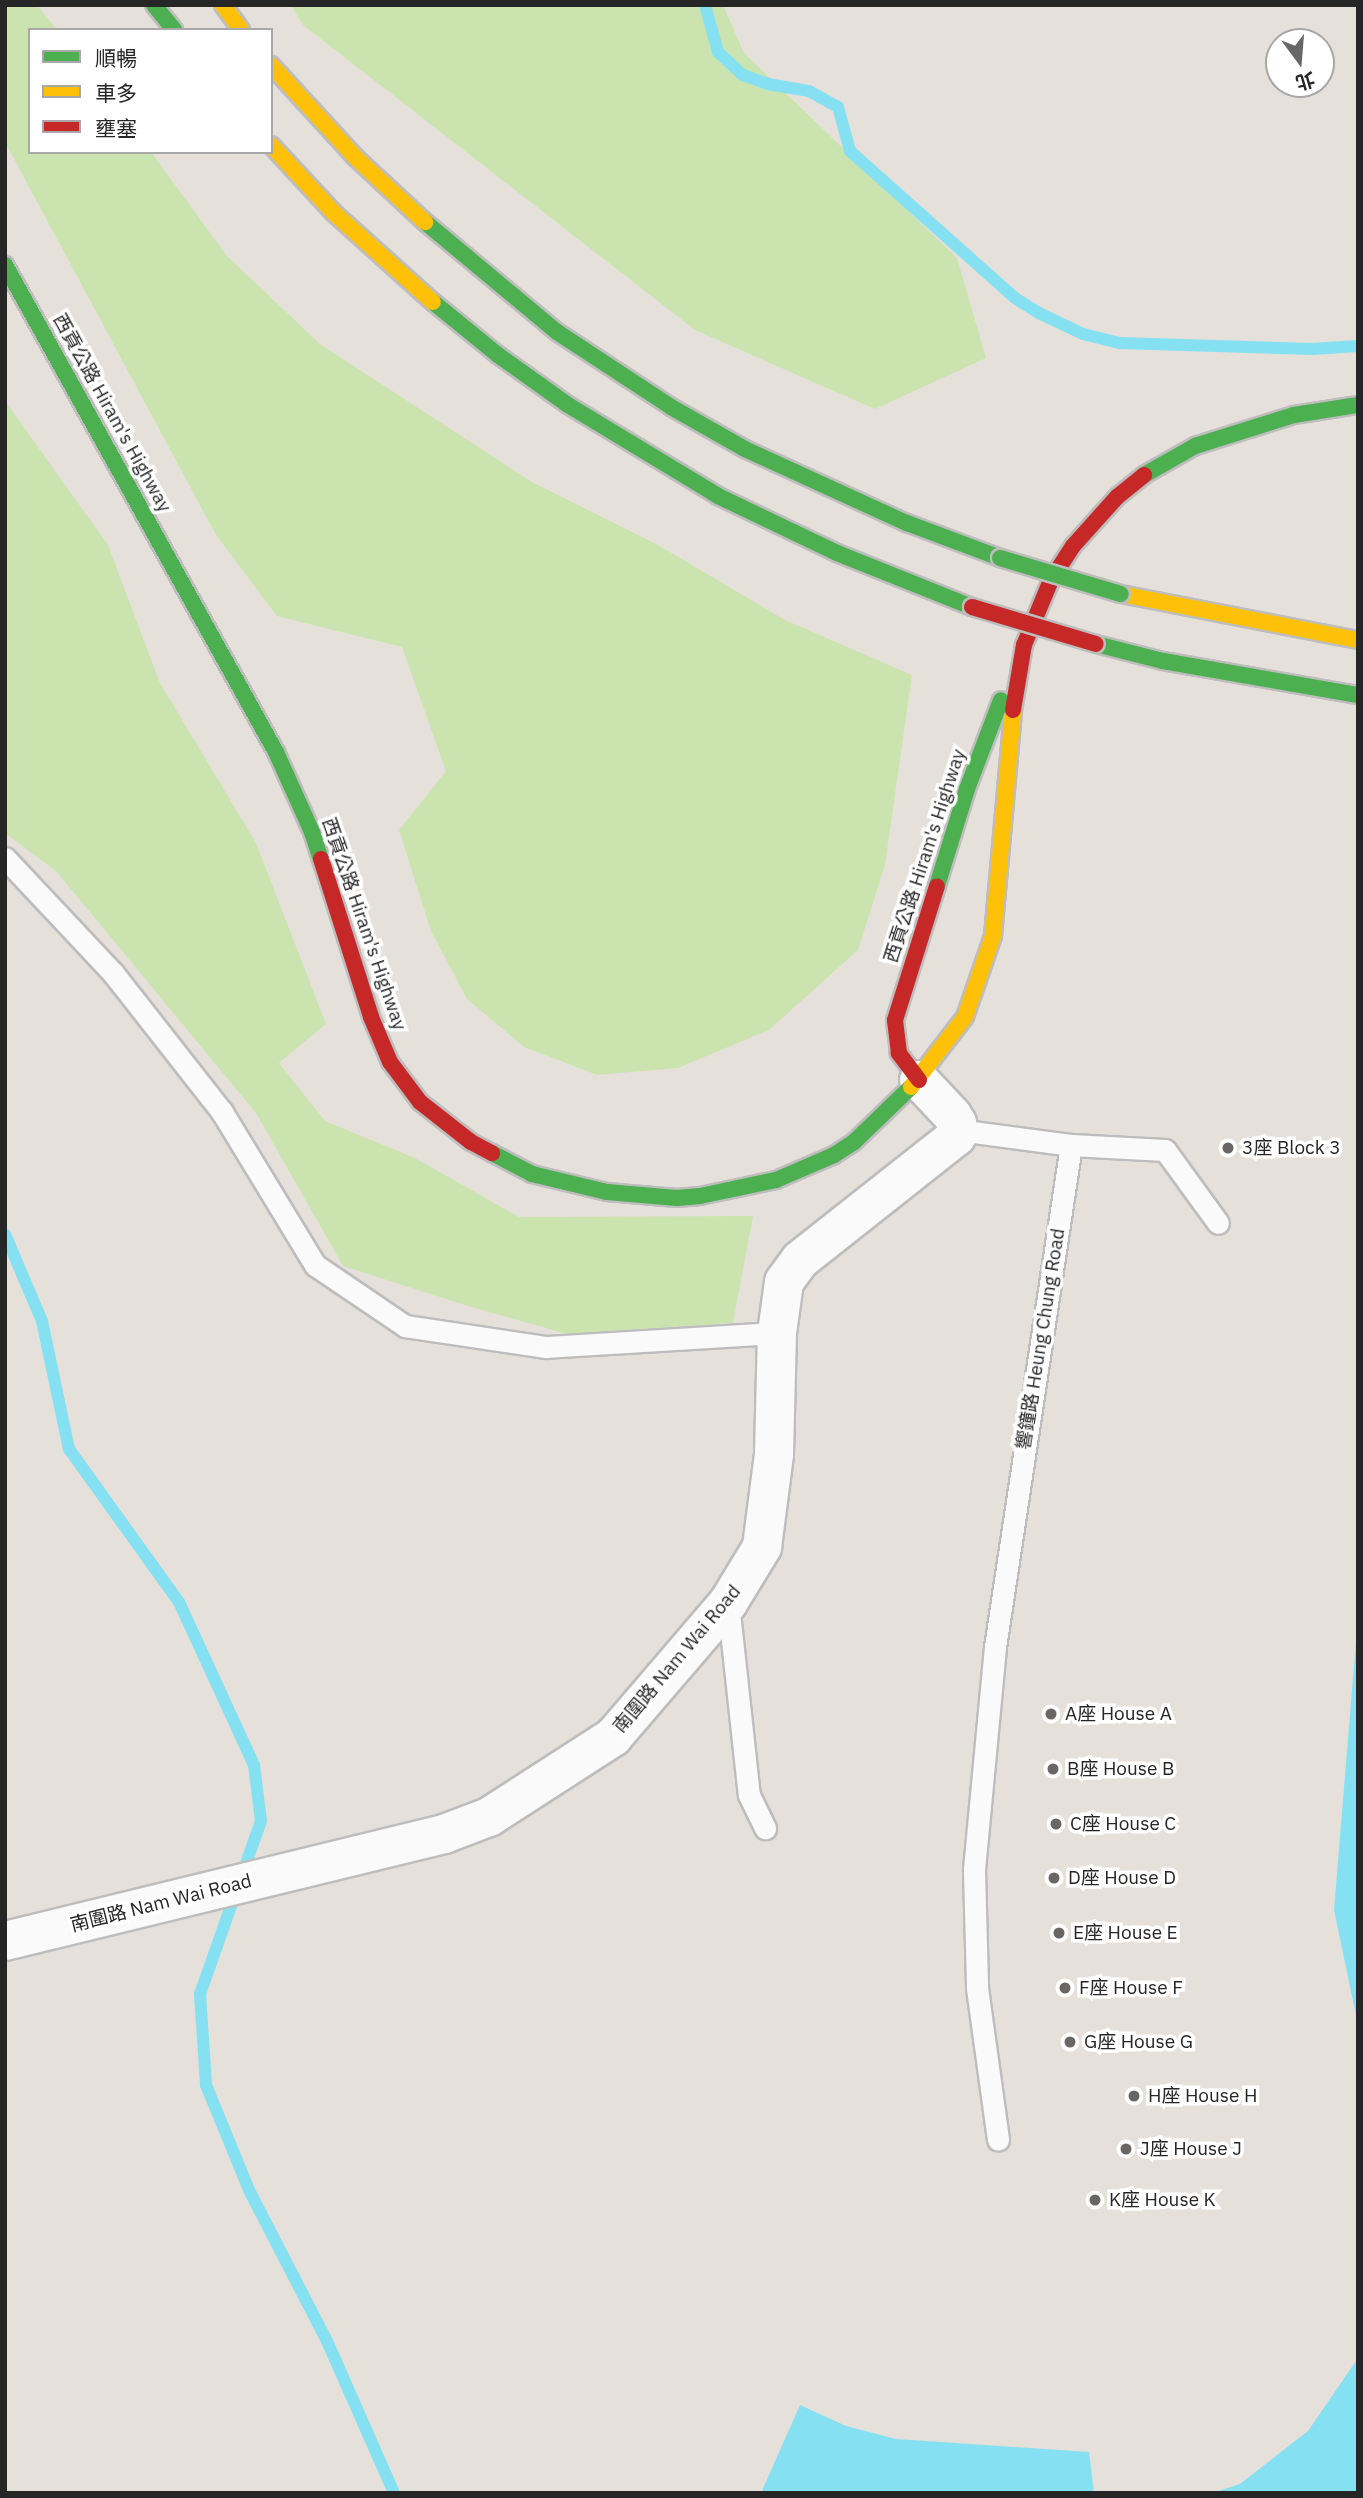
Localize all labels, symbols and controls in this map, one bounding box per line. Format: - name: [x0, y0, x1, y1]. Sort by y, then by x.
- legend: [28, 28, 273, 154]
- north arrow: [1265, 28, 1335, 98]
- text: 順暢: [95, 44, 137, 72]
- text: 北: [1293, 67, 1318, 95]
- text: 車多: [95, 79, 137, 107]
- text: 壅塞: [95, 114, 137, 142]
- street label: 西貢公路 Hiram's Highway: [48, 310, 176, 516]
- street label: 西貢公路 Hiram's Highway: [880, 746, 970, 966]
- street label: 西貢公路 Hiram's Highway: [317, 815, 411, 1033]
- place label: 3座 Block 3: [1242, 1137, 1341, 1159]
- marker: 3座 Block 3: [1220, 1140, 1236, 1156]
- street label: 響鐘路 Heung Chung Road: [1012, 1227, 1070, 1451]
- street label: 南圍路 Nam Wai Road: [609, 1580, 745, 1738]
- place label: A座 House A: [1065, 1703, 1172, 1725]
- marker: A座 House A: [1043, 1706, 1059, 1722]
- place label: B座 House B: [1067, 1758, 1174, 1780]
- marker: B座 House B: [1045, 1761, 1061, 1777]
- place label: C座 House C: [1070, 1813, 1176, 1835]
- marker: C座 House C: [1048, 1816, 1064, 1832]
- place label: D座 House D: [1068, 1867, 1176, 1889]
- street label: 南圍路 Nam Wai Road: [68, 1869, 254, 1937]
- marker: D座 House D: [1046, 1870, 1062, 1886]
- place label: E座 House E: [1073, 1922, 1178, 1944]
- marker: E座 House E: [1051, 1925, 1067, 1941]
- place label: F座 House F: [1079, 1977, 1183, 1999]
- marker: F座 House F: [1057, 1980, 1073, 1996]
- place label: G座 House G: [1084, 2031, 1193, 2053]
- marker: G座 House G: [1062, 2034, 1078, 2050]
- place label: H座 House H: [1148, 2085, 1257, 2107]
- marker: H座 House H: [1126, 2088, 1142, 2104]
- place label: J座 House J: [1140, 2138, 1242, 2160]
- marker: J座 House J: [1118, 2141, 1134, 2157]
- place label: K座 House K: [1109, 2189, 1216, 2211]
- marker: K座 House K: [1087, 2192, 1103, 2208]

